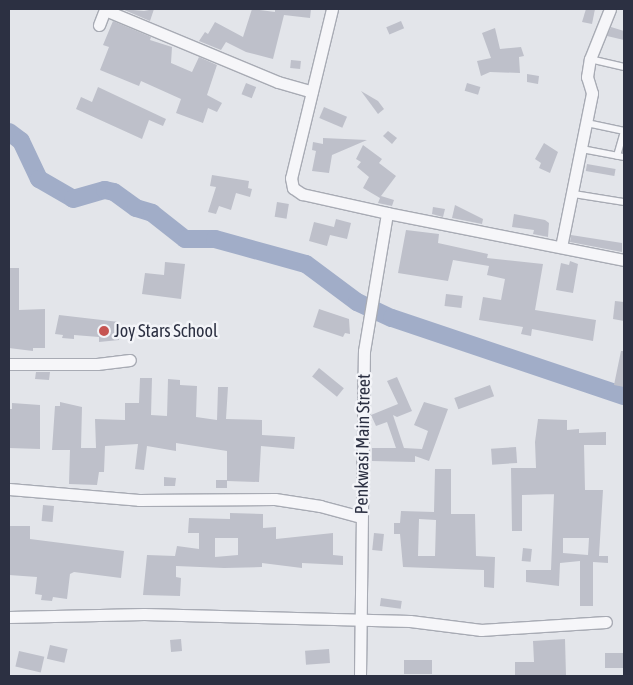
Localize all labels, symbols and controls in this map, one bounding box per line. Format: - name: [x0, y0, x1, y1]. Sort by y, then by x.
- place label: Joy Stars School: [114, 320, 218, 342]
- marker: Joy Stars School: [98, 325, 110, 337]
- street label: Penkwasi Main Street: [351, 374, 375, 514]

